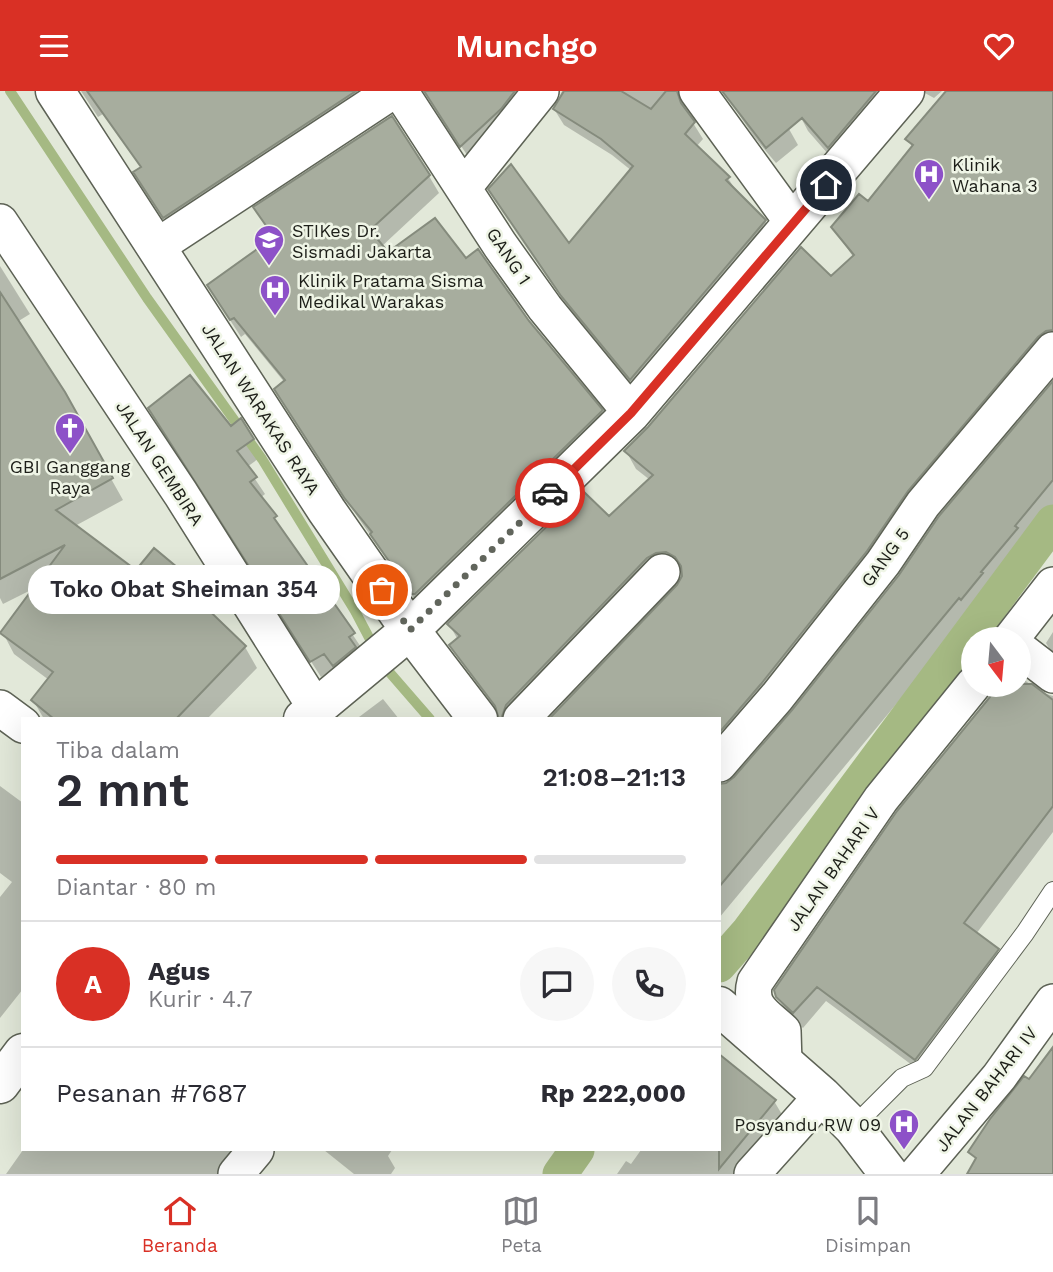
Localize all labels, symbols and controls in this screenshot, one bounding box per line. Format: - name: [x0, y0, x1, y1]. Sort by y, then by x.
- icon: menu: [35, 27, 73, 65]
- text: Munchgo: [455, 27, 598, 65]
- icon: heart: [980, 27, 1018, 65]
- place label: Klinik Wahana 3: [952, 154, 1038, 196]
- pin: [796, 155, 856, 215]
- hospital icon: Klinik Wahana 3: [912, 157, 946, 201]
- icon: home: [807, 166, 845, 204]
- place label: STIKes Dr. Sismadi Jakarta: [292, 220, 432, 262]
- school or university icon: STIKes Dr. Sismadi Jakarta: [252, 223, 286, 267]
- street label: GANG 1: [482, 224, 536, 288]
- place label: Klinik Pratama Sisma Medikal Warakas: [298, 270, 484, 312]
- hospital icon: Klinik Pratama Sisma Medikal Warakas: [258, 273, 292, 317]
- street label: JALAN WARAKAS RAYA: [198, 319, 324, 499]
- street label: JALAN GEMBIRA: [112, 397, 208, 529]
- church icon: GBI Ganggang Raya: [53, 411, 87, 455]
- place label: GBI Ganggang Raya: [10, 456, 131, 498]
- courier: [515, 458, 585, 528]
- icon: car: [531, 474, 569, 512]
- street label: GANG 5: [857, 523, 913, 591]
- pin: [352, 560, 412, 620]
- callout: Toko Obat Sheiman 354: [28, 566, 340, 615]
- icon: bag: [363, 571, 401, 609]
- text: Toko Obat Sheiman 354: [50, 576, 318, 603]
- north arrow: [961, 627, 1031, 697]
- map controls: [961, 627, 1031, 697]
- text: Tiba dalam: [56, 737, 180, 764]
- text: 21:08–21:13: [543, 762, 686, 792]
- text: 2 mnt: [56, 763, 189, 817]
- street label: JALAN BAHARI V: [782, 803, 884, 935]
- text: Diantar · 80 m: [56, 874, 216, 901]
- button: chat: [520, 947, 594, 1021]
- button: phone: [612, 947, 686, 1021]
- text: Agus: [148, 956, 210, 986]
- text: A: [84, 969, 102, 999]
- text: Kurir · 4.7: [148, 986, 253, 1013]
- street label: JALAN BAHARI IV: [931, 1022, 1041, 1156]
- text: Pesanan #7687: [56, 1078, 247, 1108]
- text: Rp 222,000: [540, 1078, 686, 1108]
- hospital icon: Posyandu RW 09: [887, 1107, 921, 1151]
- place label: Posyandu RW 09: [734, 1114, 881, 1135]
- tab: Beranda: [142, 1192, 218, 1257]
- tab: Peta: [501, 1192, 542, 1257]
- tab: Disimpan: [825, 1192, 911, 1257]

